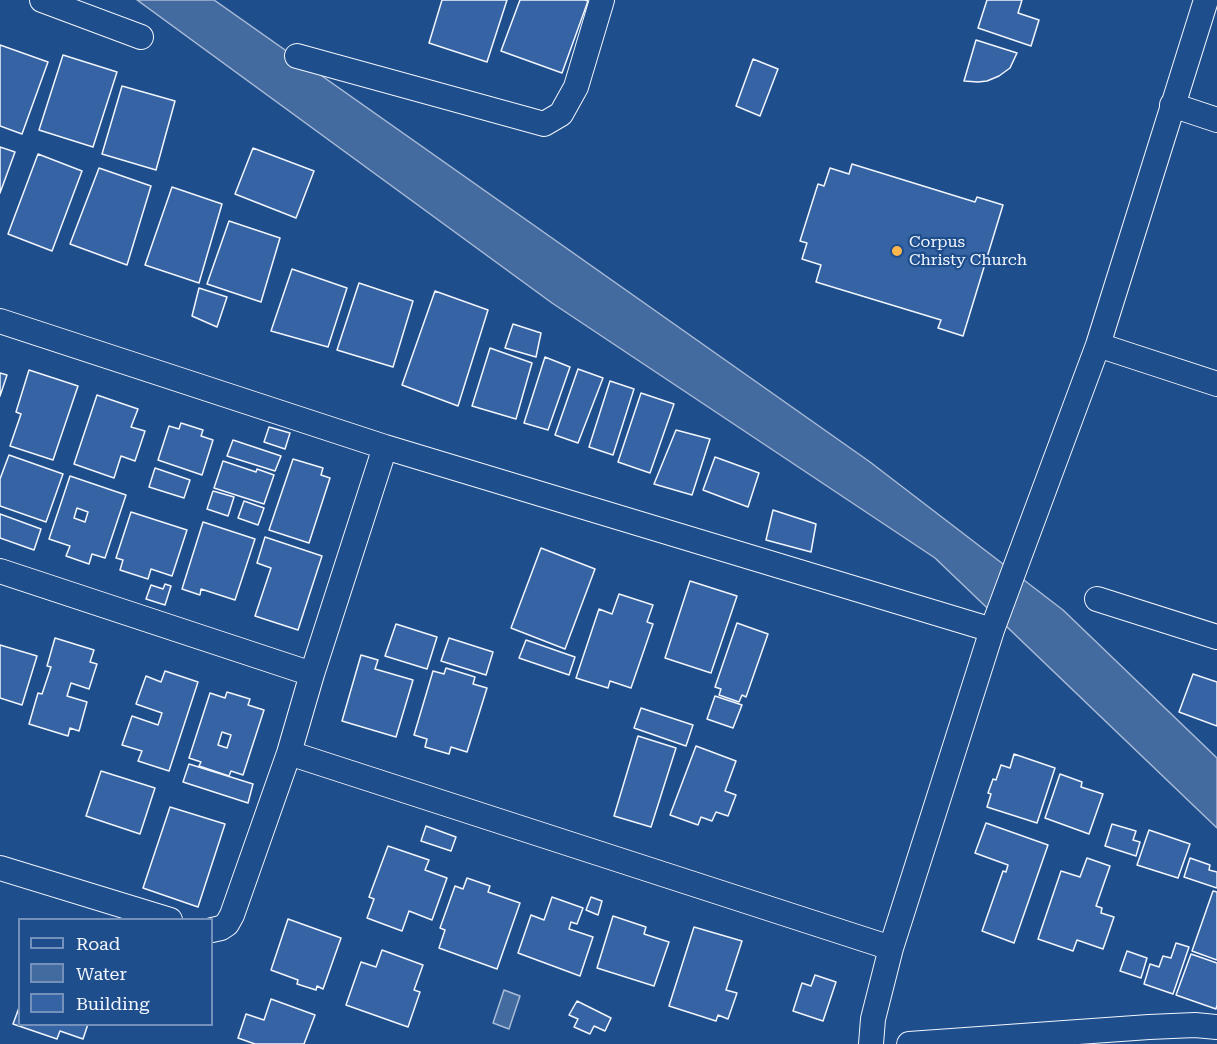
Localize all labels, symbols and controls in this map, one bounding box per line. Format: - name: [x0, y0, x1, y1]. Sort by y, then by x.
- place label: Corpus Christy Church: [909, 232, 1027, 270]
- marker: Corpus Christy Church: [890, 244, 904, 258]
- legend: [18, 918, 213, 1026]
- text: Road: [76, 933, 120, 954]
- text: Water: [76, 963, 127, 984]
- text: Building: [76, 993, 150, 1014]

